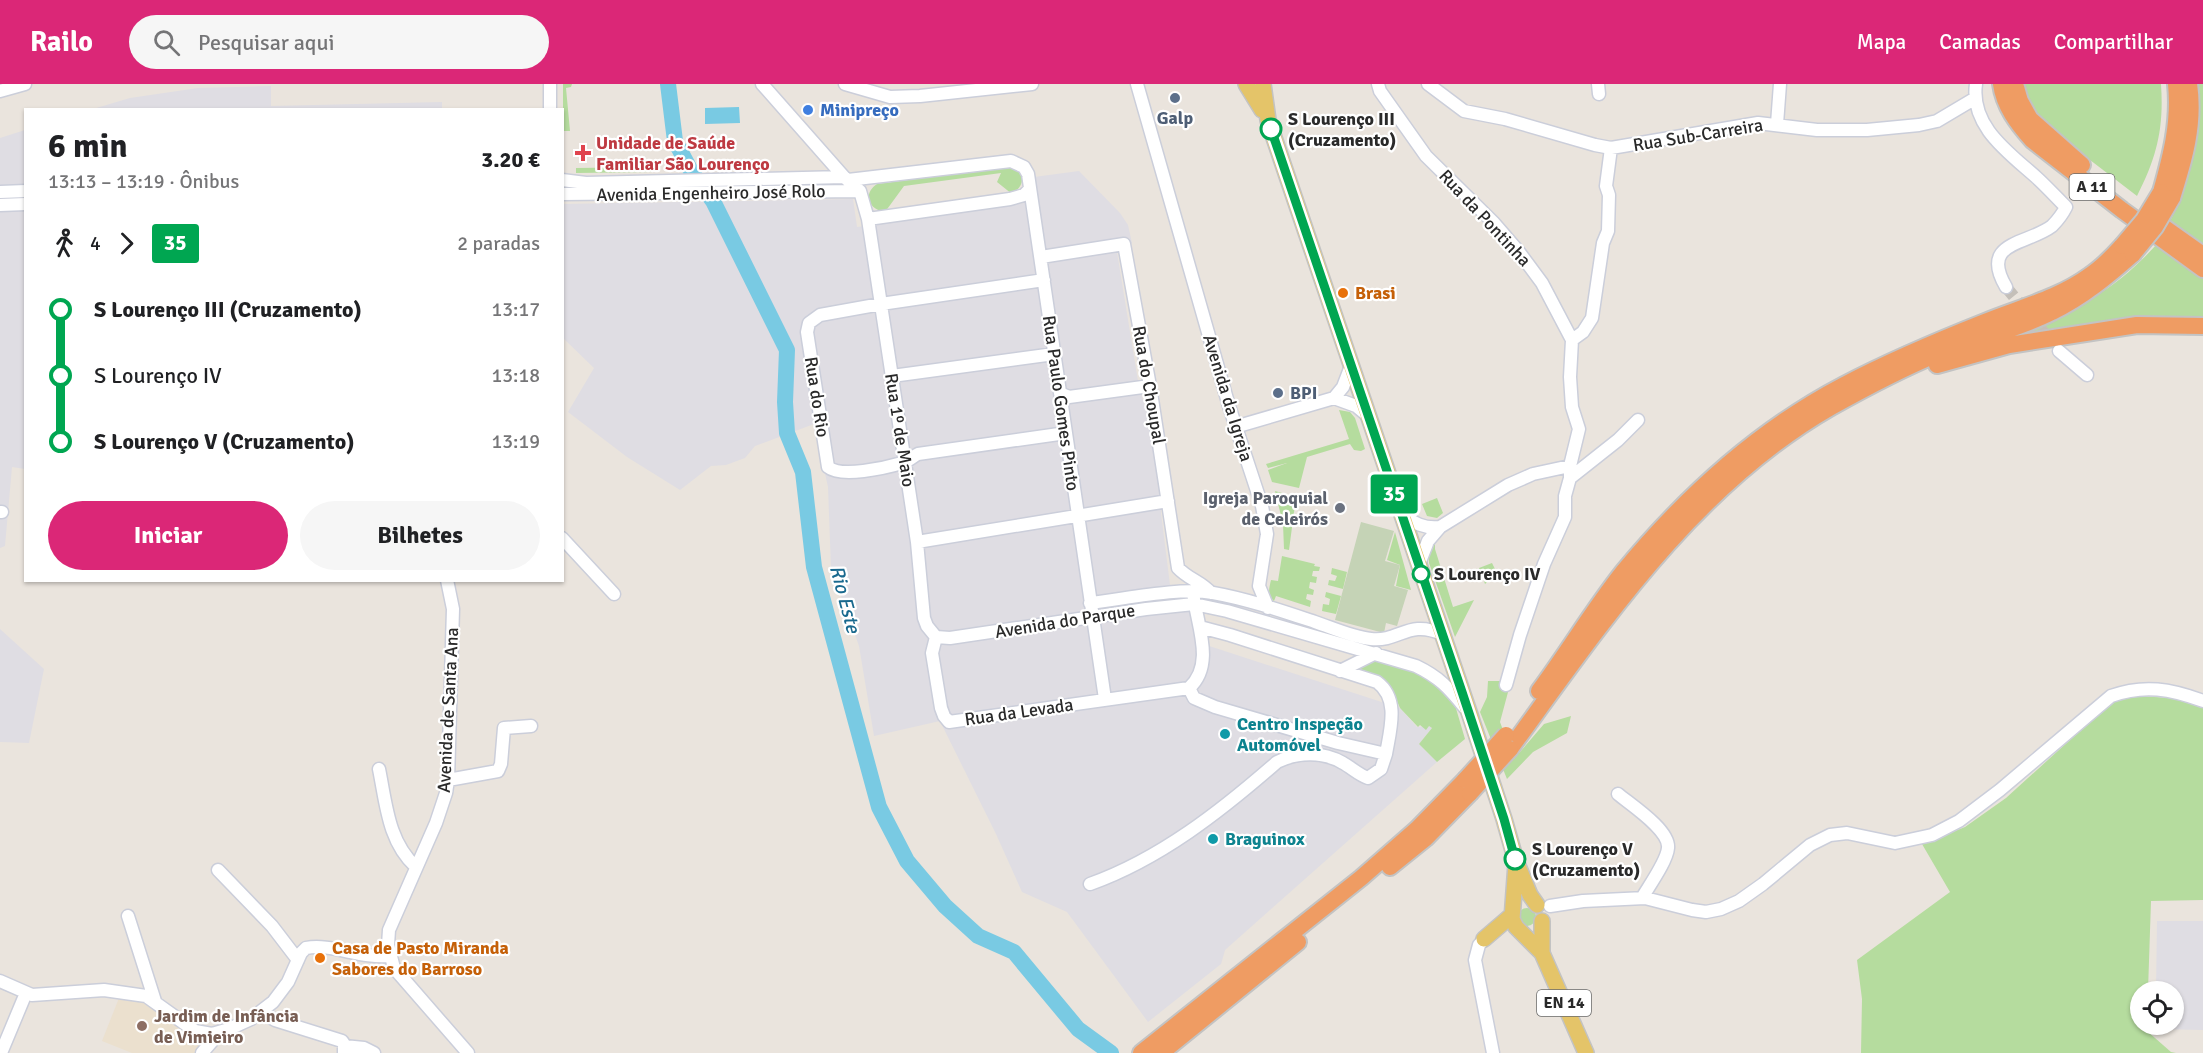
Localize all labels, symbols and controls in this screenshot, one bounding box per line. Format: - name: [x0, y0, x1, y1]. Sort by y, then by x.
- search box: [129, 15, 549, 69]
- text: Railo: [30, 25, 93, 59]
- icon: search: [150, 26, 183, 59]
- text: Pesquisar aqui: [198, 29, 334, 56]
- text: Mapa: [1857, 29, 1906, 55]
- text: Camadas: [1939, 29, 2021, 55]
- text: Compartilhar: [2054, 29, 2173, 55]
- marker: Galp: [1168, 91, 1182, 105]
- place label: Minipreço: [820, 99, 899, 121]
- marker: Minipreço: [801, 103, 815, 117]
- place label: Galp: [1157, 107, 1193, 129]
- place label: S Lourenço III (Cruzamento): [1288, 108, 1396, 151]
- street label: Rua Sub-Carreira: [1631, 114, 1765, 156]
- marker: S Lourenço III (Cruzamento): [1260, 118, 1282, 140]
- text: 6 min: [48, 126, 128, 167]
- place label: Unidade de Saúde Familiar São Lourenço: [596, 132, 770, 175]
- marker: Unidade de Saúde Familiar São Lourenço: [574, 144, 592, 162]
- text: 3.20 €: [481, 146, 540, 173]
- street label: Rua da Pontinha: [1434, 165, 1536, 271]
- text: 13:13 – 13:19 · Ônibus: [48, 169, 239, 194]
- road number: A 11: [2070, 174, 2114, 200]
- street label: Avenida Engenheiro José Rolo: [596, 180, 826, 206]
- icon: walk: [48, 227, 81, 260]
- icon: forward: [110, 227, 143, 260]
- text: 35: [164, 230, 187, 256]
- text: 4: [90, 231, 101, 256]
- text: 2 paradas: [457, 231, 540, 256]
- place label: Brasi: [1355, 282, 1396, 304]
- marker: Brasi: [1336, 286, 1350, 300]
- text: S Lourenço III (Cruzamento): [94, 296, 362, 323]
- text: 13:17: [491, 297, 540, 322]
- street label: Rua Paulo Gomes Pinto: [1038, 314, 1084, 492]
- street label: Rua do Choupal: [1128, 324, 1170, 446]
- street label: Avenida da Igreja: [1198, 332, 1258, 464]
- street label: Rua do Rio: [800, 355, 834, 439]
- text: S Lourenço IV: [94, 362, 222, 389]
- text: 13:18: [491, 363, 540, 388]
- street label: Rua 1º de Maio: [880, 372, 920, 488]
- place label: BPI: [1290, 382, 1317, 404]
- marker: BPI: [1271, 386, 1285, 400]
- text: S Lourenço V (Cruzamento): [94, 428, 354, 455]
- text: 13:19: [491, 429, 540, 454]
- line badge: 35: [1367, 474, 1421, 514]
- text: 35: [1383, 481, 1405, 507]
- place label: Igreja Paroquial de Celeirós: [1203, 487, 1328, 530]
- button: Iniciar: [48, 501, 288, 570]
- button: Bilhetes: [300, 501, 540, 570]
- marker: Igreja Paroquial de Celeirós: [1333, 501, 1347, 515]
- water label: Rio Este: [824, 562, 866, 637]
- place label: S Lourenço IV: [1434, 563, 1541, 585]
- marker: S Lourenço IV: [1412, 565, 1430, 583]
- street label: Avenida do Parque: [993, 599, 1137, 643]
- street label: Avenida de Santa Ana: [433, 627, 463, 793]
- street label: Rua da Levada: [963, 693, 1075, 731]
- place label: Centro Inspeção Automóvel: [1237, 713, 1363, 756]
- marker: Centro Inspeção Automóvel: [1218, 727, 1232, 741]
- place label: Braguinox: [1225, 828, 1305, 850]
- marker: Braguinox: [1206, 832, 1220, 846]
- place label: S Lourenço V (Cruzamento): [1532, 838, 1640, 881]
- marker: S Lourenço V (Cruzamento): [1504, 848, 1526, 870]
- place label: Casa de Pasto Miranda Sabores do Barroso: [332, 937, 509, 980]
- marker: Casa de Pasto Miranda Sabores do Barroso: [313, 951, 327, 965]
- map controls: [2130, 981, 2184, 1035]
- button: locate: [2130, 981, 2184, 1035]
- road number: EN 14: [1537, 990, 1591, 1016]
- place label: Jardim de Infância de Vimieiro: [154, 1005, 299, 1048]
- marker: Jardim de Infância de Vimieiro: [135, 1019, 149, 1033]

